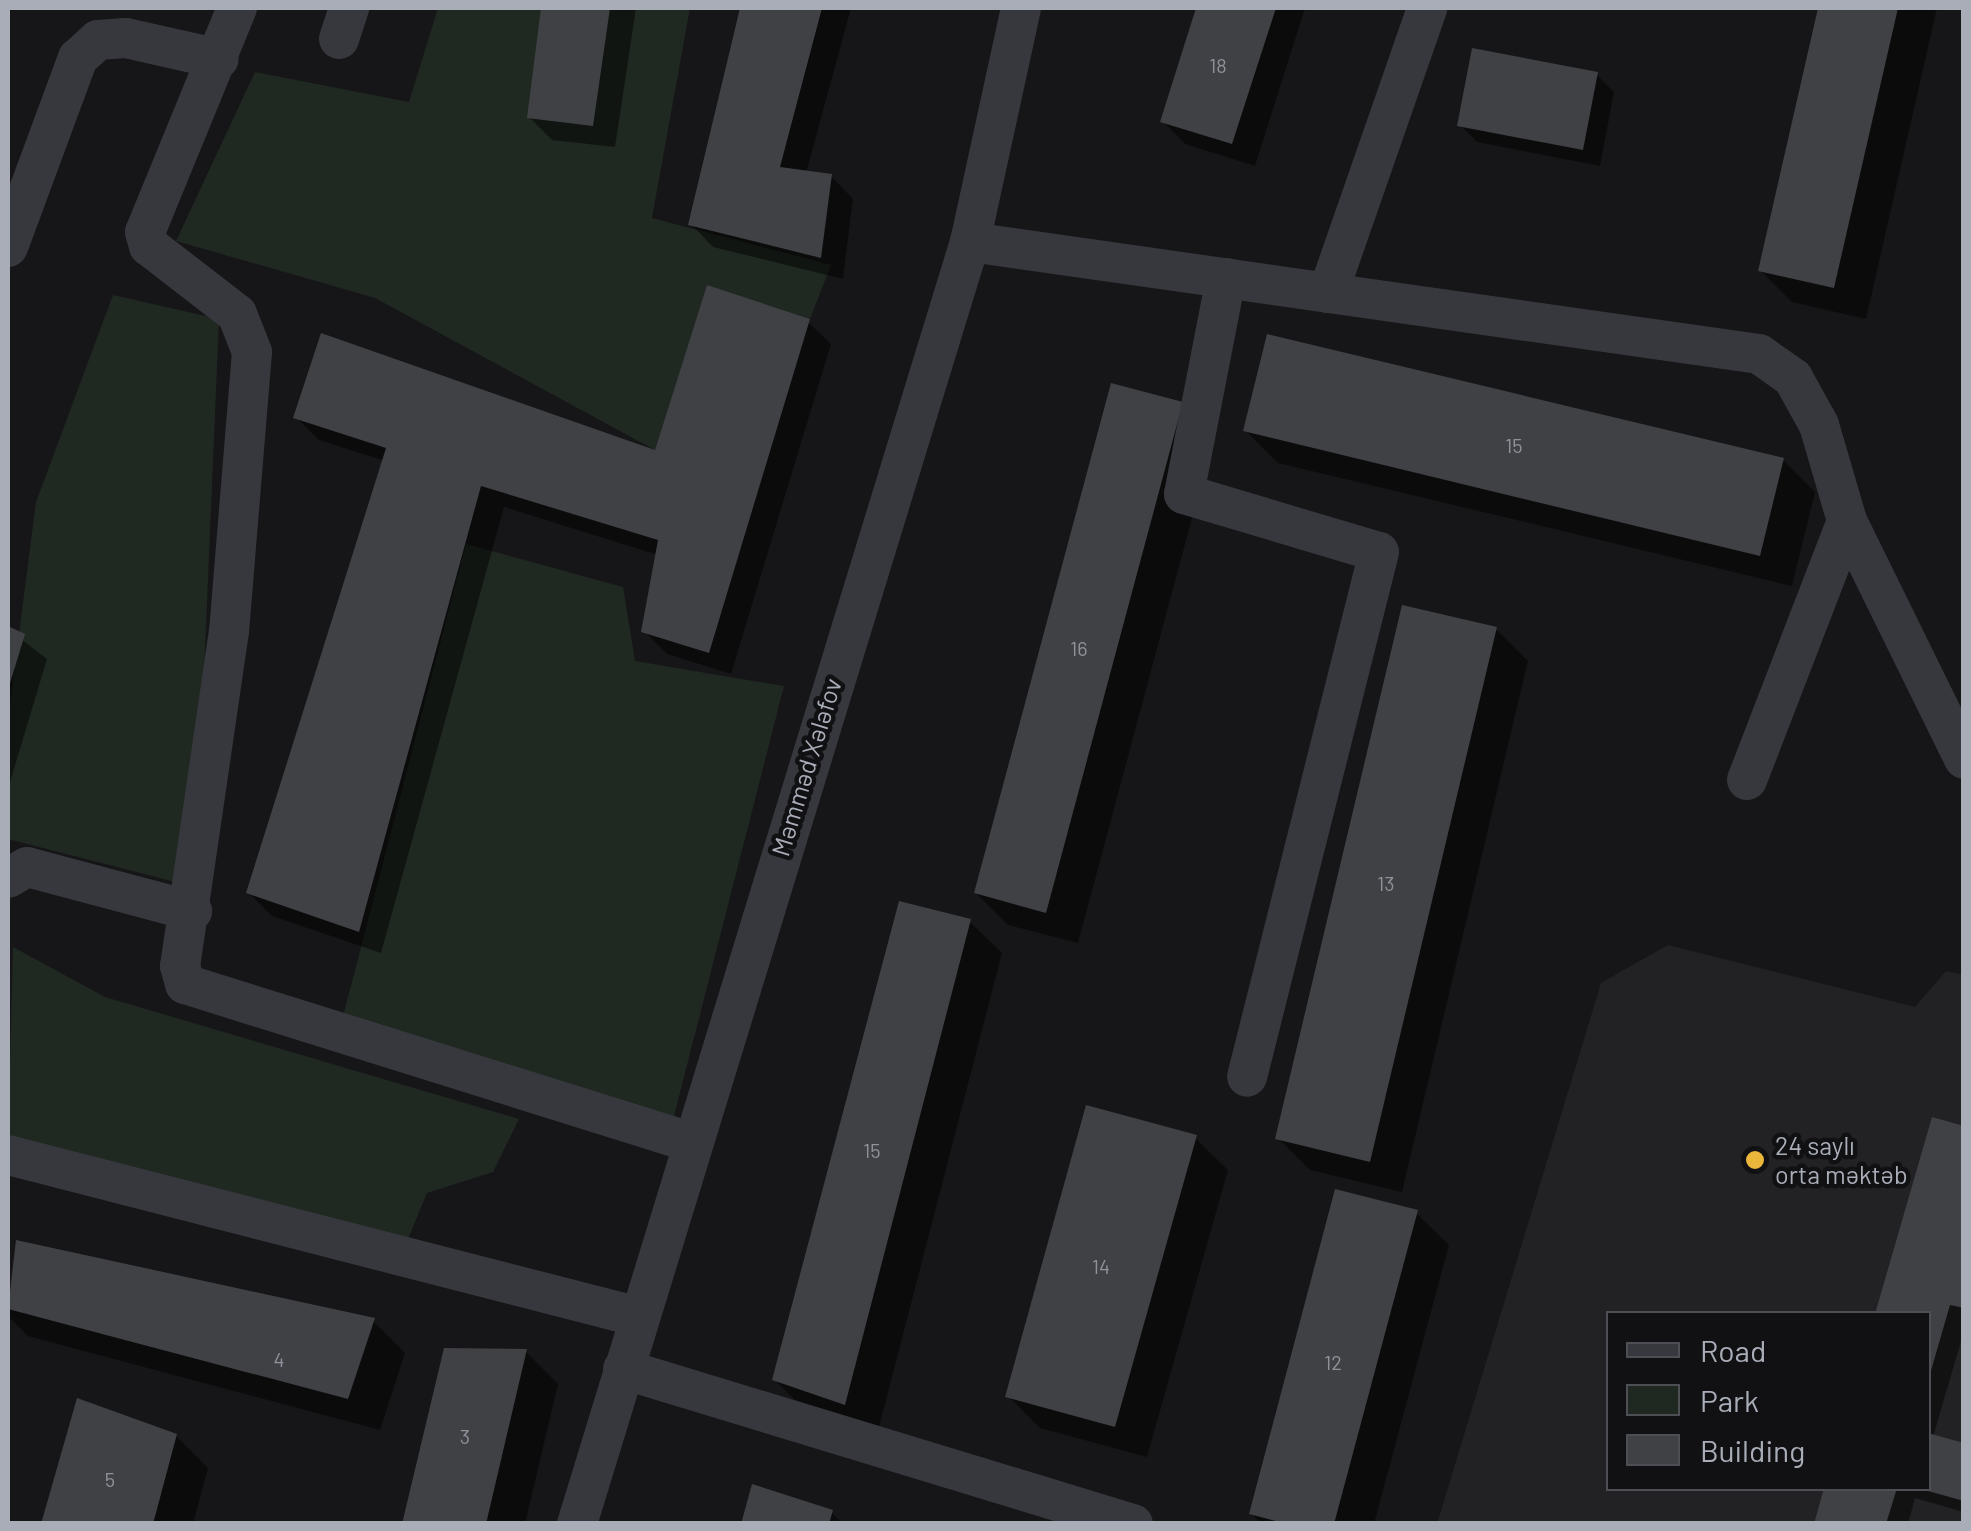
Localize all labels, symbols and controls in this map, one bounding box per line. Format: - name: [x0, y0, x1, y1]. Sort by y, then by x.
- house number: 18: [1209, 53, 1227, 77]
- house number: 15: [1505, 433, 1523, 457]
- house number: 16: [1070, 636, 1088, 660]
- street label: Məmməd Xələfov: [765, 674, 847, 860]
- house number: 13: [1377, 871, 1395, 895]
- place label: 24 saylı orta məktəb: [1775, 1131, 1908, 1190]
- house number: 15: [863, 1138, 881, 1162]
- marker: 24 saylı orta məktəb: [1744, 1149, 1766, 1171]
- house number: 14: [1092, 1254, 1110, 1278]
- legend: [1606, 1311, 1931, 1491]
- text: Road: [1700, 1332, 1766, 1368]
- house number: 4: [273, 1347, 285, 1371]
- house number: 12: [1324, 1350, 1342, 1374]
- text: Park: [1700, 1382, 1759, 1418]
- house number: 3: [460, 1424, 470, 1448]
- text: Building: [1700, 1432, 1805, 1468]
- house number: 5: [105, 1467, 115, 1491]

